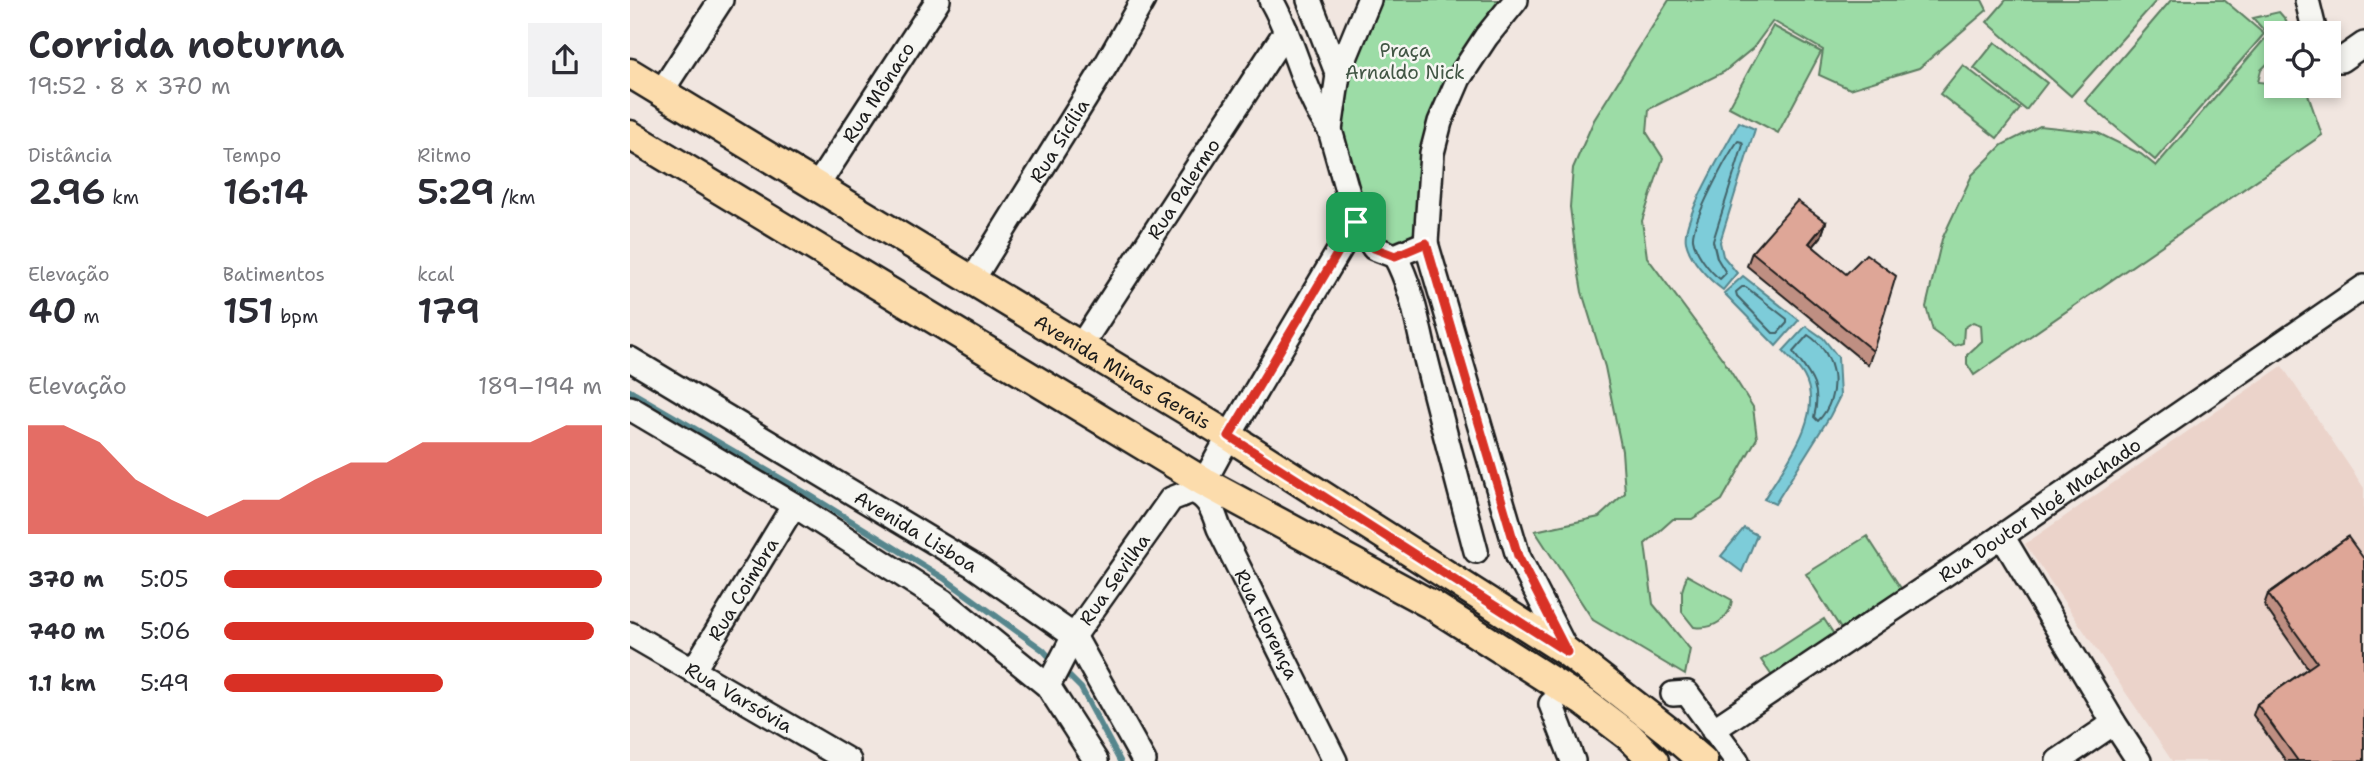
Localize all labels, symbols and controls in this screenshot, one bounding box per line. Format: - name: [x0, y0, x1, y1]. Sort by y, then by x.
- text: Corrida noturna: [28, 19, 344, 70]
- map controls: [2264, 21, 2341, 98]
- button: locate: [2264, 21, 2341, 98]
- button: share: [528, 23, 602, 97]
- street label: Rua Mônaco: [836, 37, 920, 147]
- park label: Praça Arnaldo Nick: [1345, 38, 1465, 85]
- text: 19:52 · 8 × 370 m: [28, 71, 231, 101]
- street label: Rua Sicília: [1024, 94, 1095, 187]
- street label: Rua Palermo: [1141, 133, 1225, 244]
- text: Distância: [28, 143, 112, 168]
- text: Tempo: [223, 143, 281, 168]
- text: Ritmo: [417, 143, 471, 168]
- text: 2.96: [28, 168, 106, 215]
- text: 16:14: [223, 168, 308, 215]
- text: 5:29: [417, 168, 495, 215]
- text: km: [106, 185, 139, 210]
- text: /km: [495, 185, 535, 210]
- pin: [1326, 192, 1386, 252]
- icon: arrive: [1337, 203, 1375, 241]
- text: Elevação: [28, 262, 109, 287]
- text: Batimentos: [223, 262, 325, 287]
- text: kcal: [417, 262, 454, 287]
- text: 40: [28, 287, 77, 334]
- text: 151: [223, 287, 274, 334]
- text: 179: [417, 287, 480, 334]
- text: m: [77, 304, 100, 329]
- text: bpm: [274, 304, 318, 329]
- street label: Avenida Minas Gerais: [1030, 308, 1216, 435]
- text: Elevação: [28, 371, 127, 401]
- text: 189–194 m: [478, 371, 602, 401]
- street label: Rua Doutor Noé Machado: [1934, 432, 2146, 588]
- street label: Avenida Lisboa: [850, 485, 983, 578]
- street label: Rua Sevilha: [1073, 528, 1155, 630]
- street label: Rua Coimbra: [702, 533, 784, 645]
- text: 370 m: [28, 564, 104, 594]
- text: 5:05: [140, 564, 189, 594]
- street label: Rua Florença: [1229, 565, 1305, 684]
- text: 740 m: [28, 616, 105, 646]
- text: 5:06: [140, 616, 191, 646]
- street label: Rua Varsóvia: [681, 656, 797, 738]
- text: 1.1 km: [28, 668, 96, 698]
- text: 5:49: [140, 668, 189, 698]

